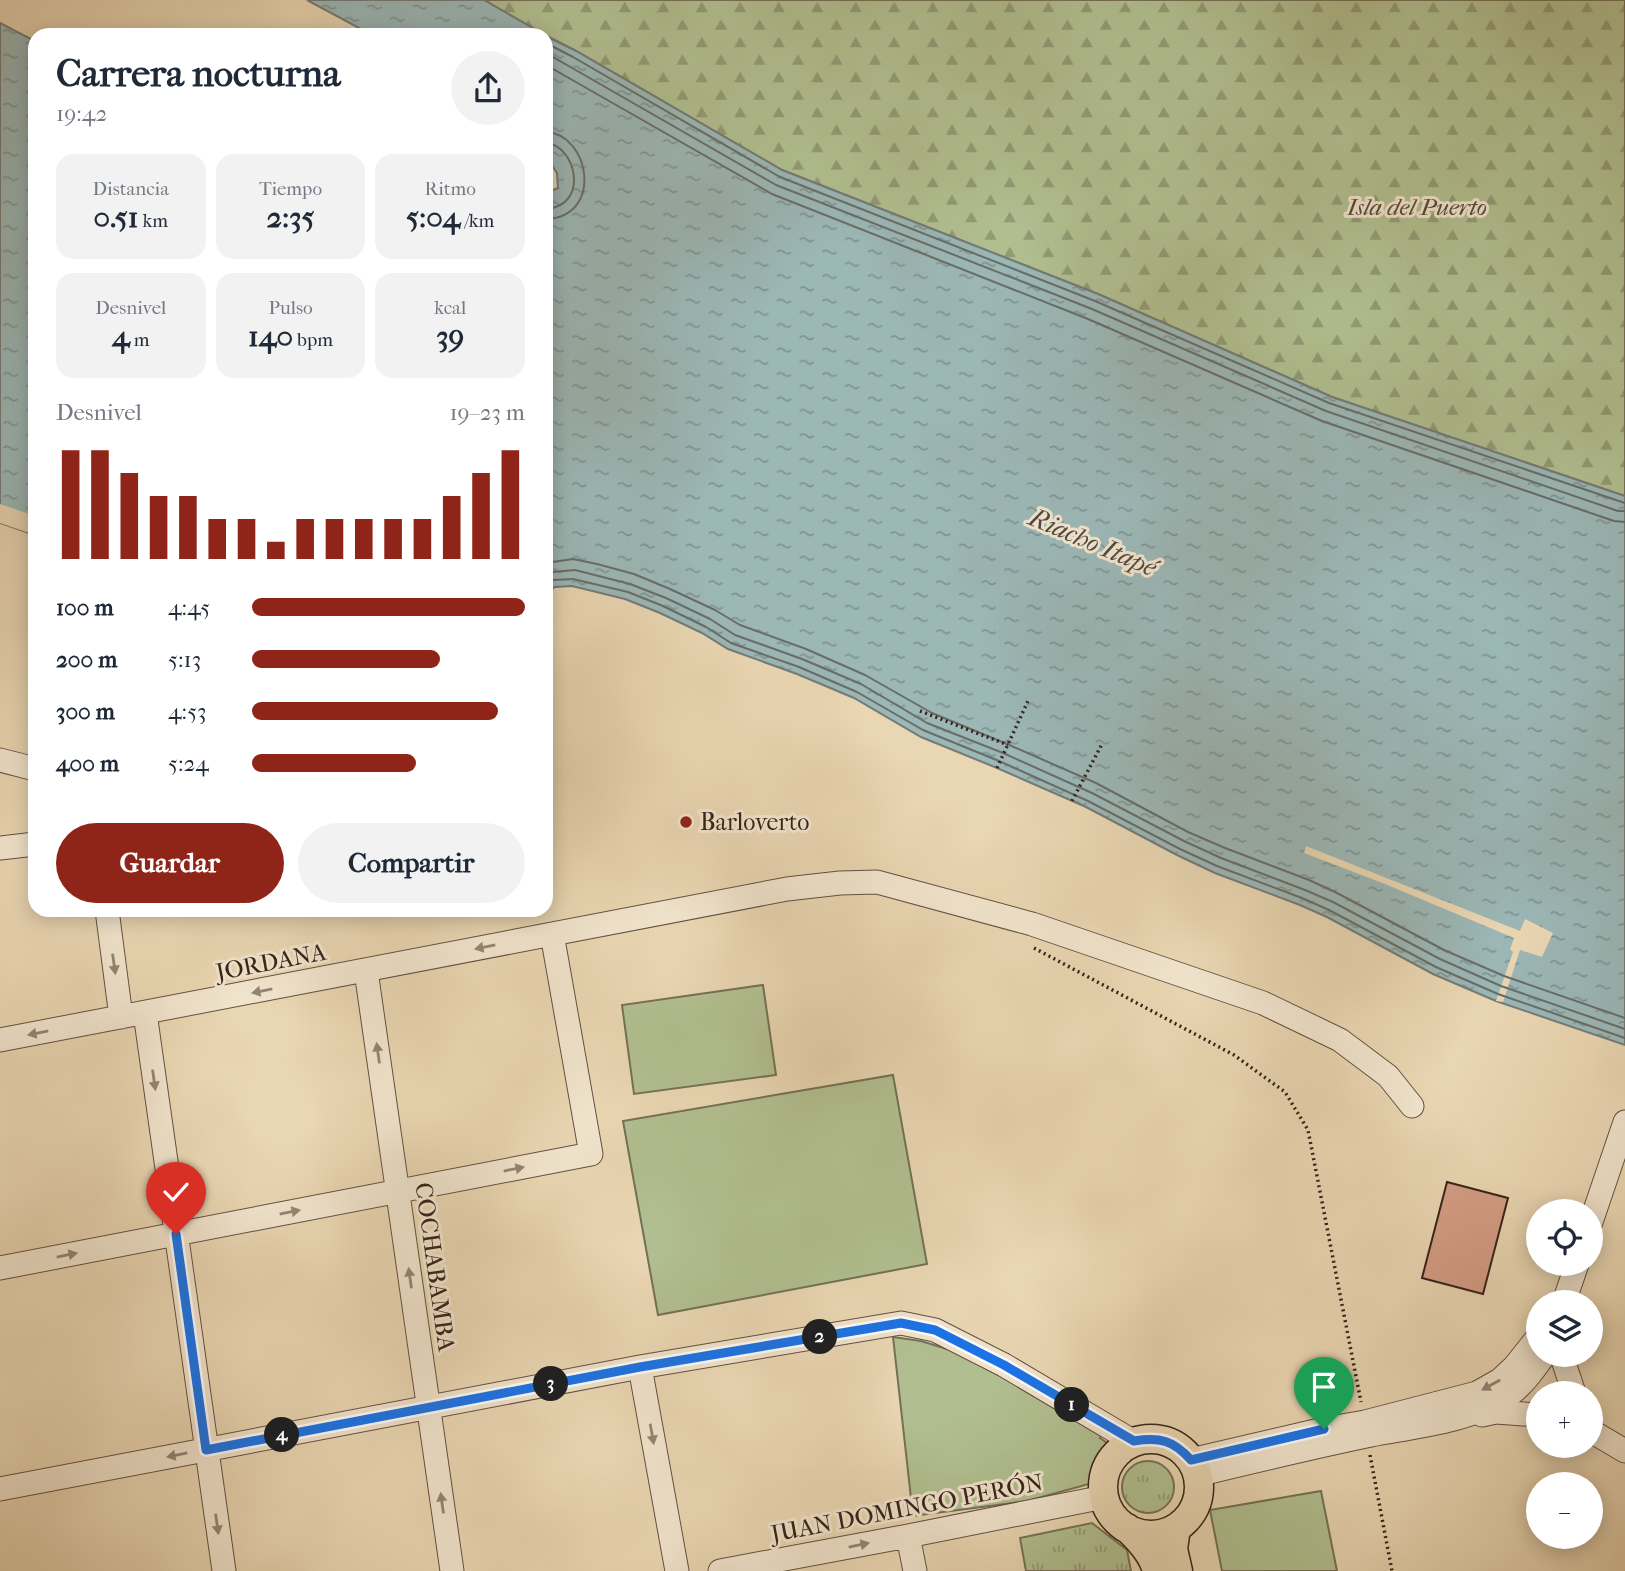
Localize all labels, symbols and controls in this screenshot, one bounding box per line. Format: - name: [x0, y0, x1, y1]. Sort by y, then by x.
- text: Carrera nocturna: [56, 51, 341, 96]
- button: share: [451, 51, 525, 125]
- text: 19:42: [56, 100, 107, 127]
- text: Distancia: [93, 178, 169, 200]
- text: Tiempo: [259, 178, 322, 200]
- text: Ritmo: [424, 178, 476, 200]
- park label: Isla del Puerto: [1346, 193, 1487, 221]
- text: 0.51: [94, 200, 138, 235]
- text: 2:35: [267, 200, 314, 235]
- text: 5:04: [406, 200, 460, 235]
- text: km: [138, 210, 168, 232]
- text: /km: [460, 210, 494, 232]
- text: Desnivel: [95, 297, 166, 319]
- text: Pulso: [268, 297, 313, 319]
- text: kcal: [434, 297, 466, 319]
- text: 4: [112, 319, 130, 354]
- text: 140: [248, 319, 293, 354]
- text: 39: [436, 319, 464, 354]
- text: m: [130, 329, 150, 351]
- text: bpm: [293, 329, 333, 351]
- text: Desnivel: [56, 399, 142, 426]
- text: 19–23 m: [449, 399, 525, 426]
- water label: Riacho Itapé: [1023, 501, 1164, 585]
- text: 100 m: [56, 594, 114, 621]
- text: 4:45: [168, 594, 210, 621]
- text: 200 m: [56, 646, 117, 673]
- text: 5:13: [168, 646, 201, 673]
- text: 300 m: [56, 698, 115, 725]
- text: 4:53: [168, 698, 207, 725]
- text: 400 m: [56, 750, 119, 777]
- text: 5:24: [168, 750, 209, 777]
- place label: Barloverto: [700, 808, 809, 836]
- marker: Barloverto: [678, 814, 694, 830]
- button: Guardar: [56, 823, 284, 903]
- button: Compartir: [298, 823, 525, 903]
- street label: JORDANA: [212, 938, 329, 987]
- one-way arrow: [474, 942, 496, 953]
- one-way arrow: [109, 953, 120, 975]
- one-way arrow: [251, 985, 273, 996]
- one-way arrow: [27, 1028, 49, 1039]
- one-way arrow: [372, 1042, 383, 1064]
- one-way arrow: [149, 1070, 160, 1092]
- pin: [146, 1162, 206, 1234]
- one-way arrow: [503, 1163, 525, 1174]
- icon: check: [157, 1173, 195, 1211]
- street label: COCHABAMBA: [409, 1181, 461, 1354]
- map controls: [1526, 1199, 1603, 1549]
- button: locate: [1526, 1199, 1603, 1276]
- one-way arrow: [279, 1206, 301, 1217]
- one-way arrow: [56, 1249, 78, 1260]
- one-way arrow: [404, 1267, 415, 1289]
- button: layers: [1526, 1290, 1603, 1367]
- pin: 2: [802, 1320, 838, 1354]
- text: 2: [815, 1325, 824, 1347]
- pin: [1294, 1357, 1354, 1429]
- pin: 3: [534, 1366, 568, 1402]
- icon: arrive: [1305, 1368, 1343, 1406]
- text: 3: [547, 1372, 554, 1394]
- one-way arrow: [1481, 1379, 1501, 1391]
- button: +: [1526, 1381, 1603, 1458]
- pin: 1: [1054, 1388, 1090, 1422]
- text: 1: [1068, 1393, 1075, 1415]
- pin: 4: [264, 1418, 300, 1452]
- text: 4: [276, 1423, 287, 1445]
- one-way arrow: [647, 1423, 658, 1445]
- one-way arrow: [166, 1450, 188, 1461]
- street label: JUAN DOMINGO PERÓN: [766, 1467, 1045, 1549]
- button: −: [1526, 1472, 1603, 1549]
- one-way arrow: [436, 1492, 447, 1514]
- one-way arrow: [212, 1513, 223, 1535]
- one-way arrow: [848, 1539, 870, 1550]

